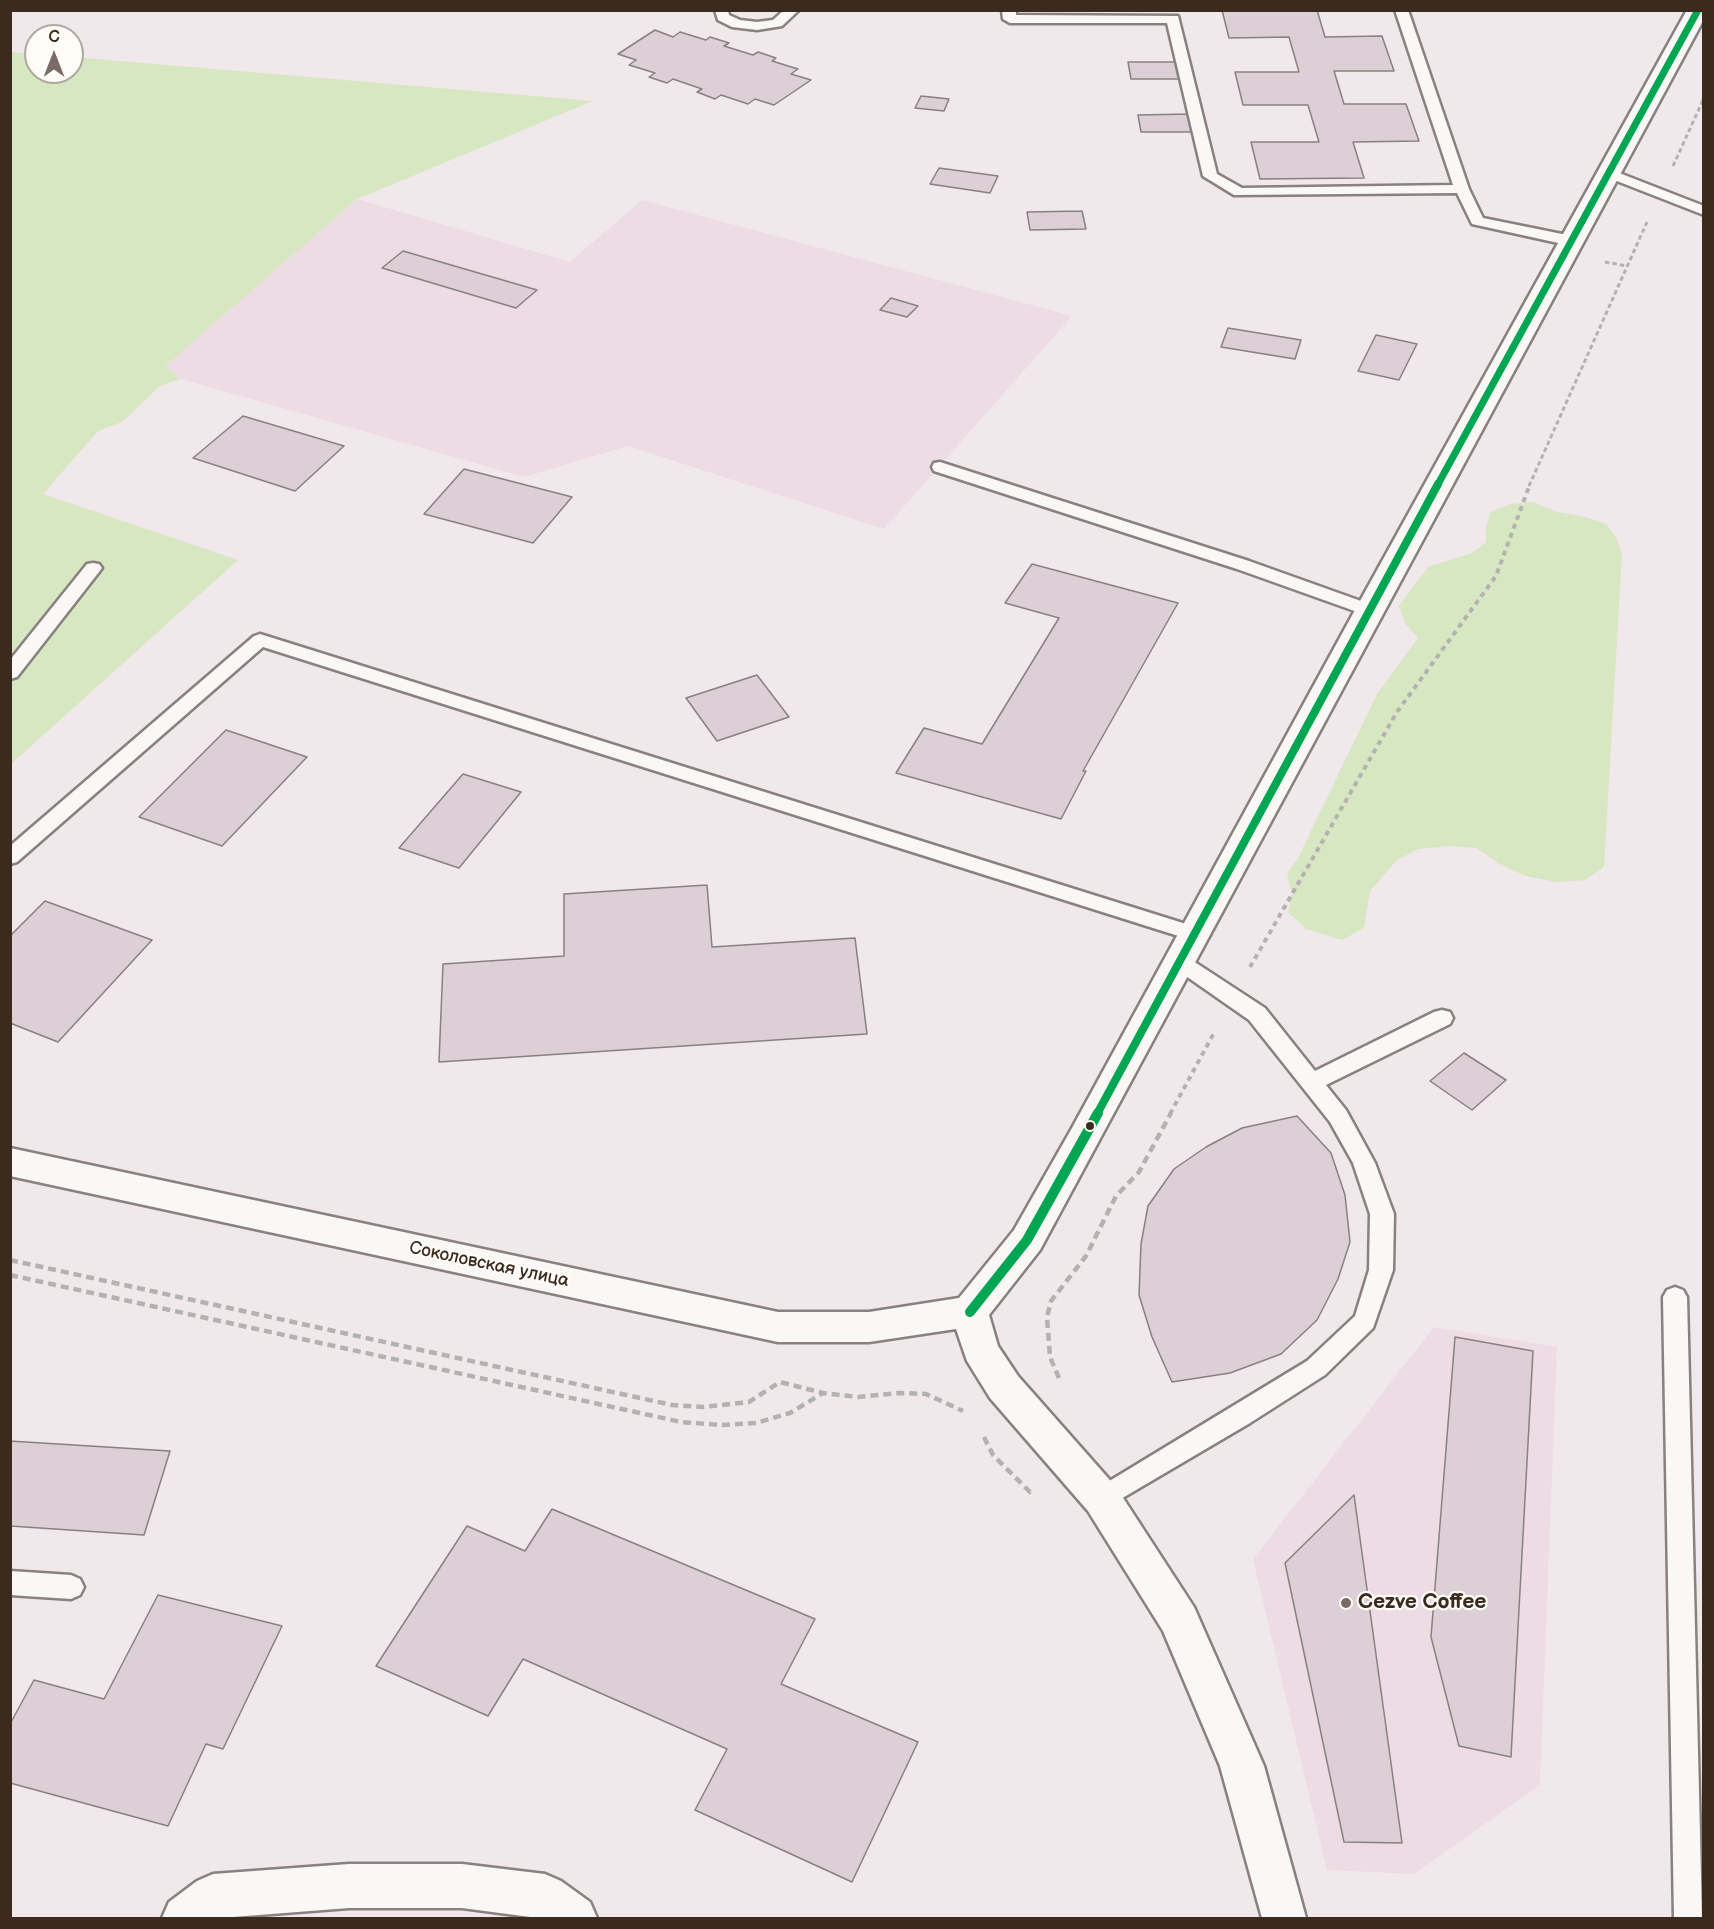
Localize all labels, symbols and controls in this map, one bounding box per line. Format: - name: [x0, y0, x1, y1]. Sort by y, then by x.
- north arrow: [24, 24, 84, 84]
- text: С: [48, 28, 60, 47]
- unlabelled marker: [1084, 1120, 1096, 1132]
- street label: Соколовская улица: [407, 1238, 571, 1292]
- place label: Cezve Coffee: [1358, 1590, 1486, 1616]
- marker: Cezve Coffee: [1339, 1596, 1353, 1610]

